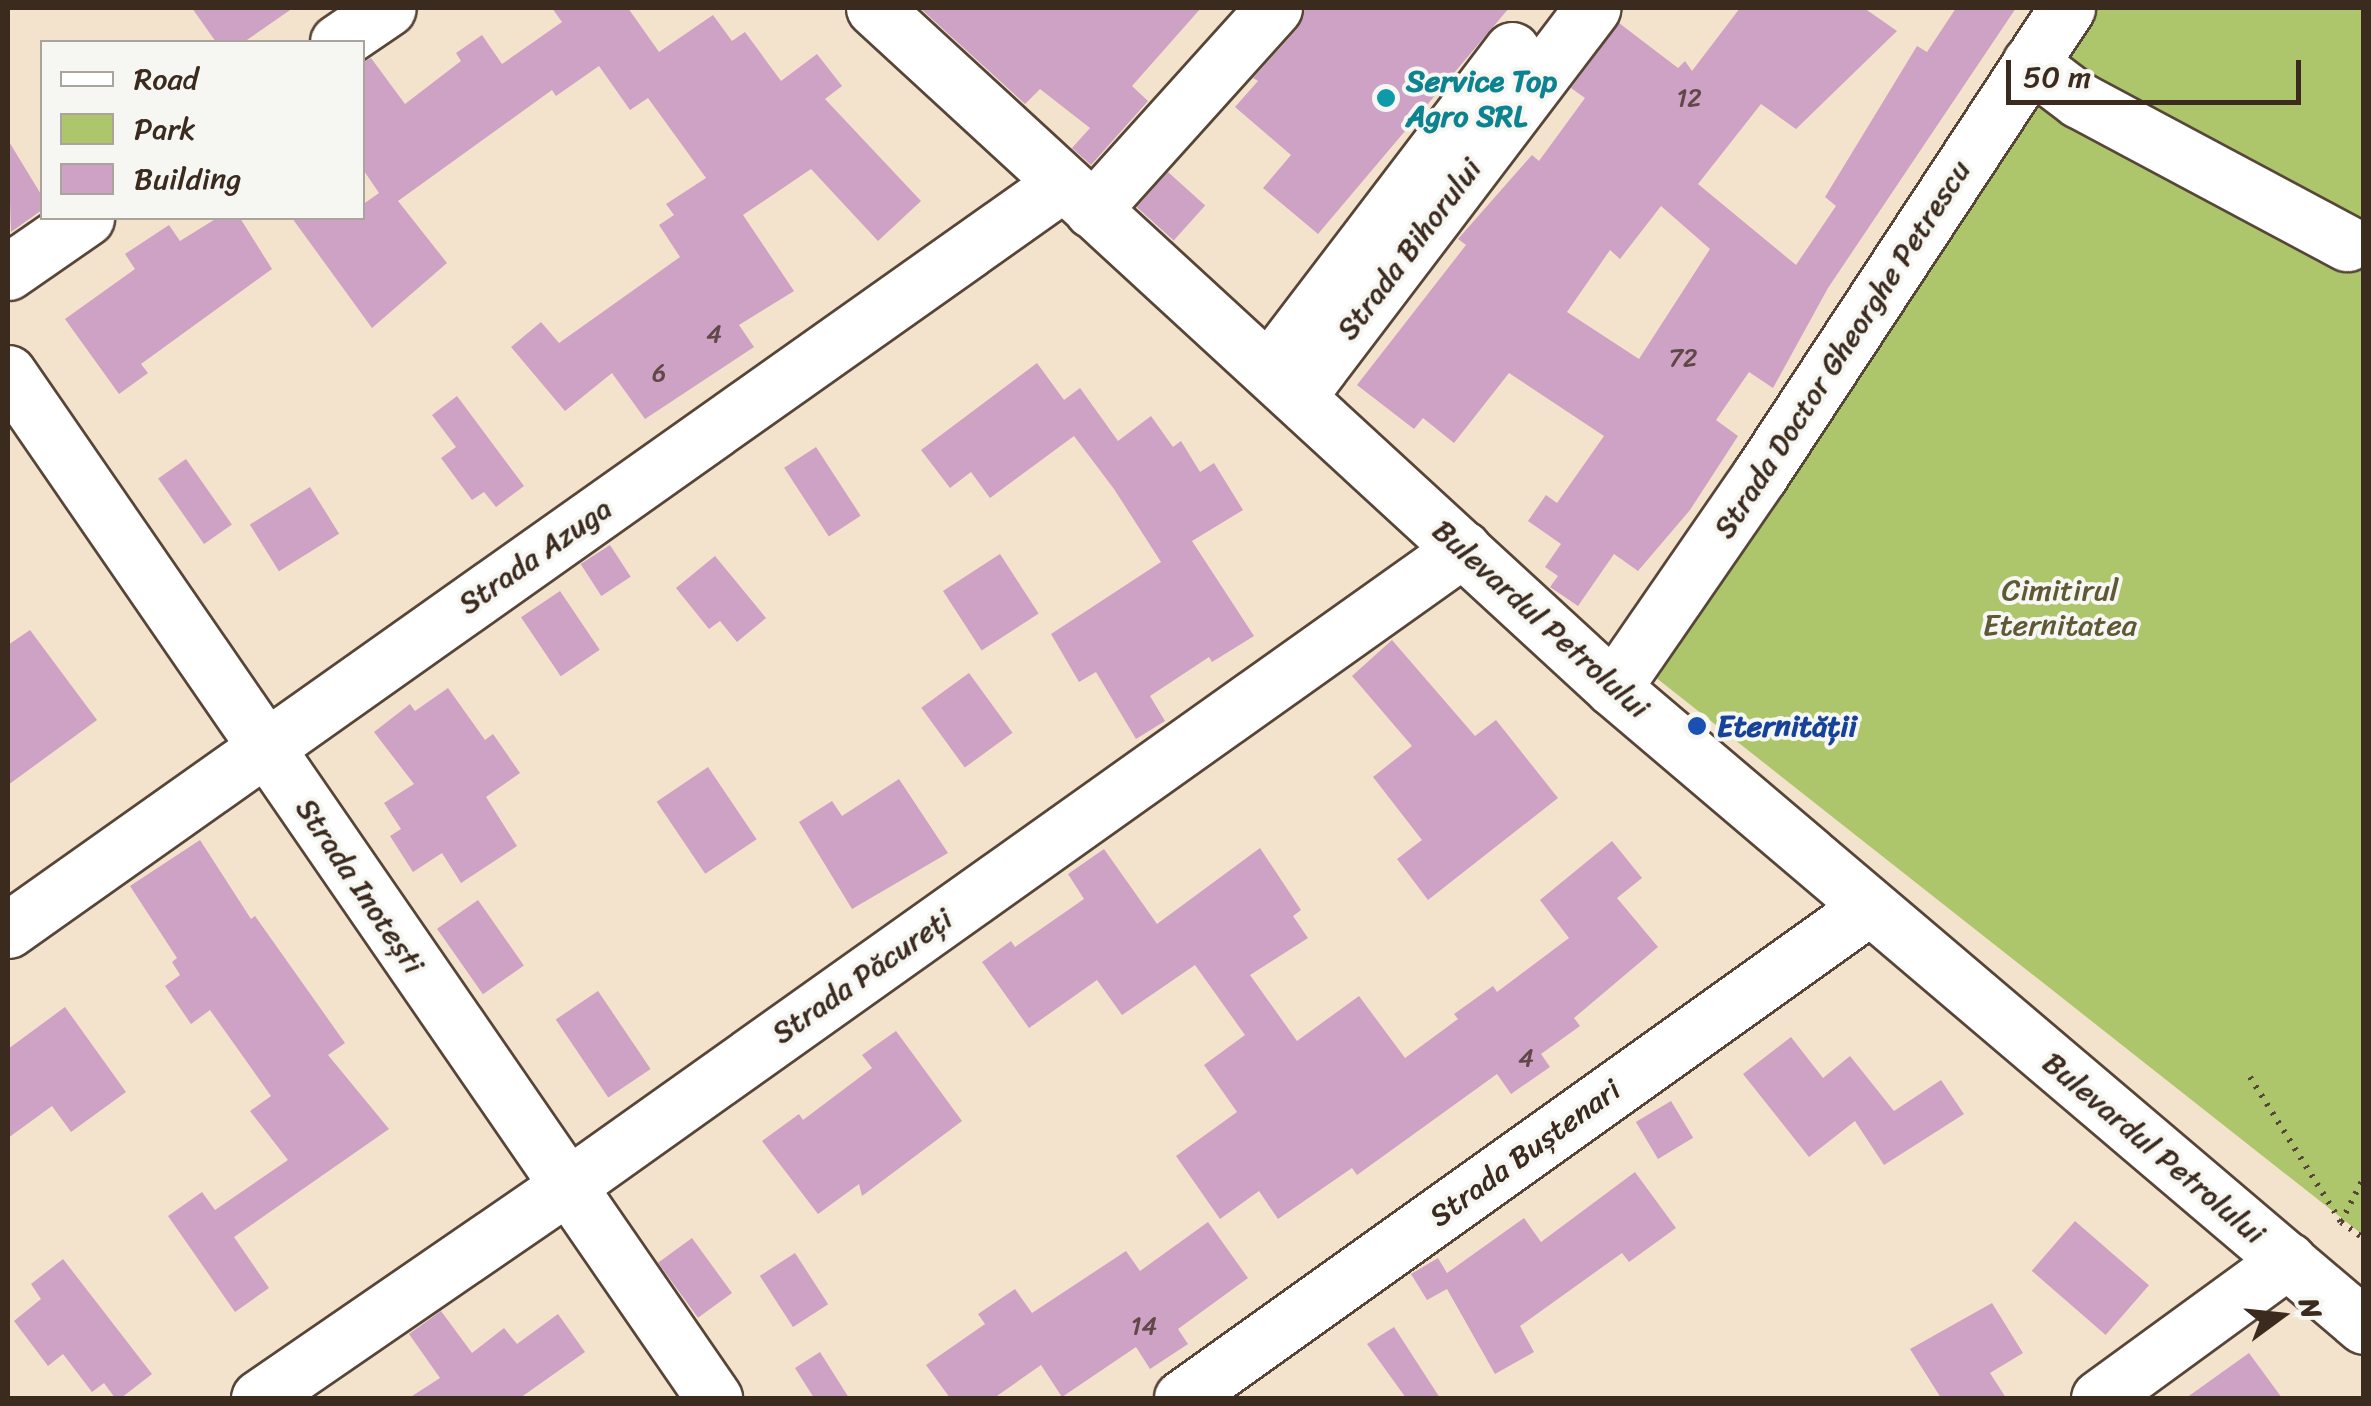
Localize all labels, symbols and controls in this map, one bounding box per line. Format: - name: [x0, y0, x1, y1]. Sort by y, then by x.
- legend: [40, 40, 365, 220]
- scale bar: [2011, 40, 2306, 102]
- text: 50 m: [2023, 50, 2091, 104]
- text: Road: [134, 52, 198, 106]
- place label: Service Top Agro SRL: [1406, 63, 1557, 134]
- house number: 12: [1676, 83, 1702, 113]
- marker: Service Top Agro SRL: [1375, 87, 1397, 109]
- text: Park: [134, 102, 196, 156]
- street label: Strada Bihorului: [1329, 151, 1489, 347]
- text: Building: [134, 152, 241, 206]
- street label: Strada Doctor Gheorghe Petrescu: [1706, 153, 1978, 545]
- house number: 4: [706, 319, 722, 349]
- house number: 72: [1669, 343, 1697, 373]
- house number: 6: [652, 358, 666, 388]
- street label: Strada Azuga: [452, 490, 618, 622]
- street label: Bulevardul Petrolului: [1425, 512, 1657, 726]
- park label: Cimitirul Eternitatea: [1983, 572, 2137, 642]
- place label: Eternității: [1717, 708, 1857, 744]
- marker: Eternității: [1686, 715, 1708, 737]
- street label: Strada Inotești: [288, 791, 432, 981]
- street label: Strada Păcureți: [765, 901, 959, 1051]
- house number: 4: [1518, 1043, 1534, 1073]
- street label: Bulevardul Petrolului: [2035, 1044, 2273, 1252]
- street label: Strada Buștenari: [1423, 1072, 1627, 1234]
- north arrow: [2231, 1266, 2331, 1366]
- text: N: [2284, 1292, 2337, 1324]
- house number: 14: [1131, 1311, 1157, 1341]

